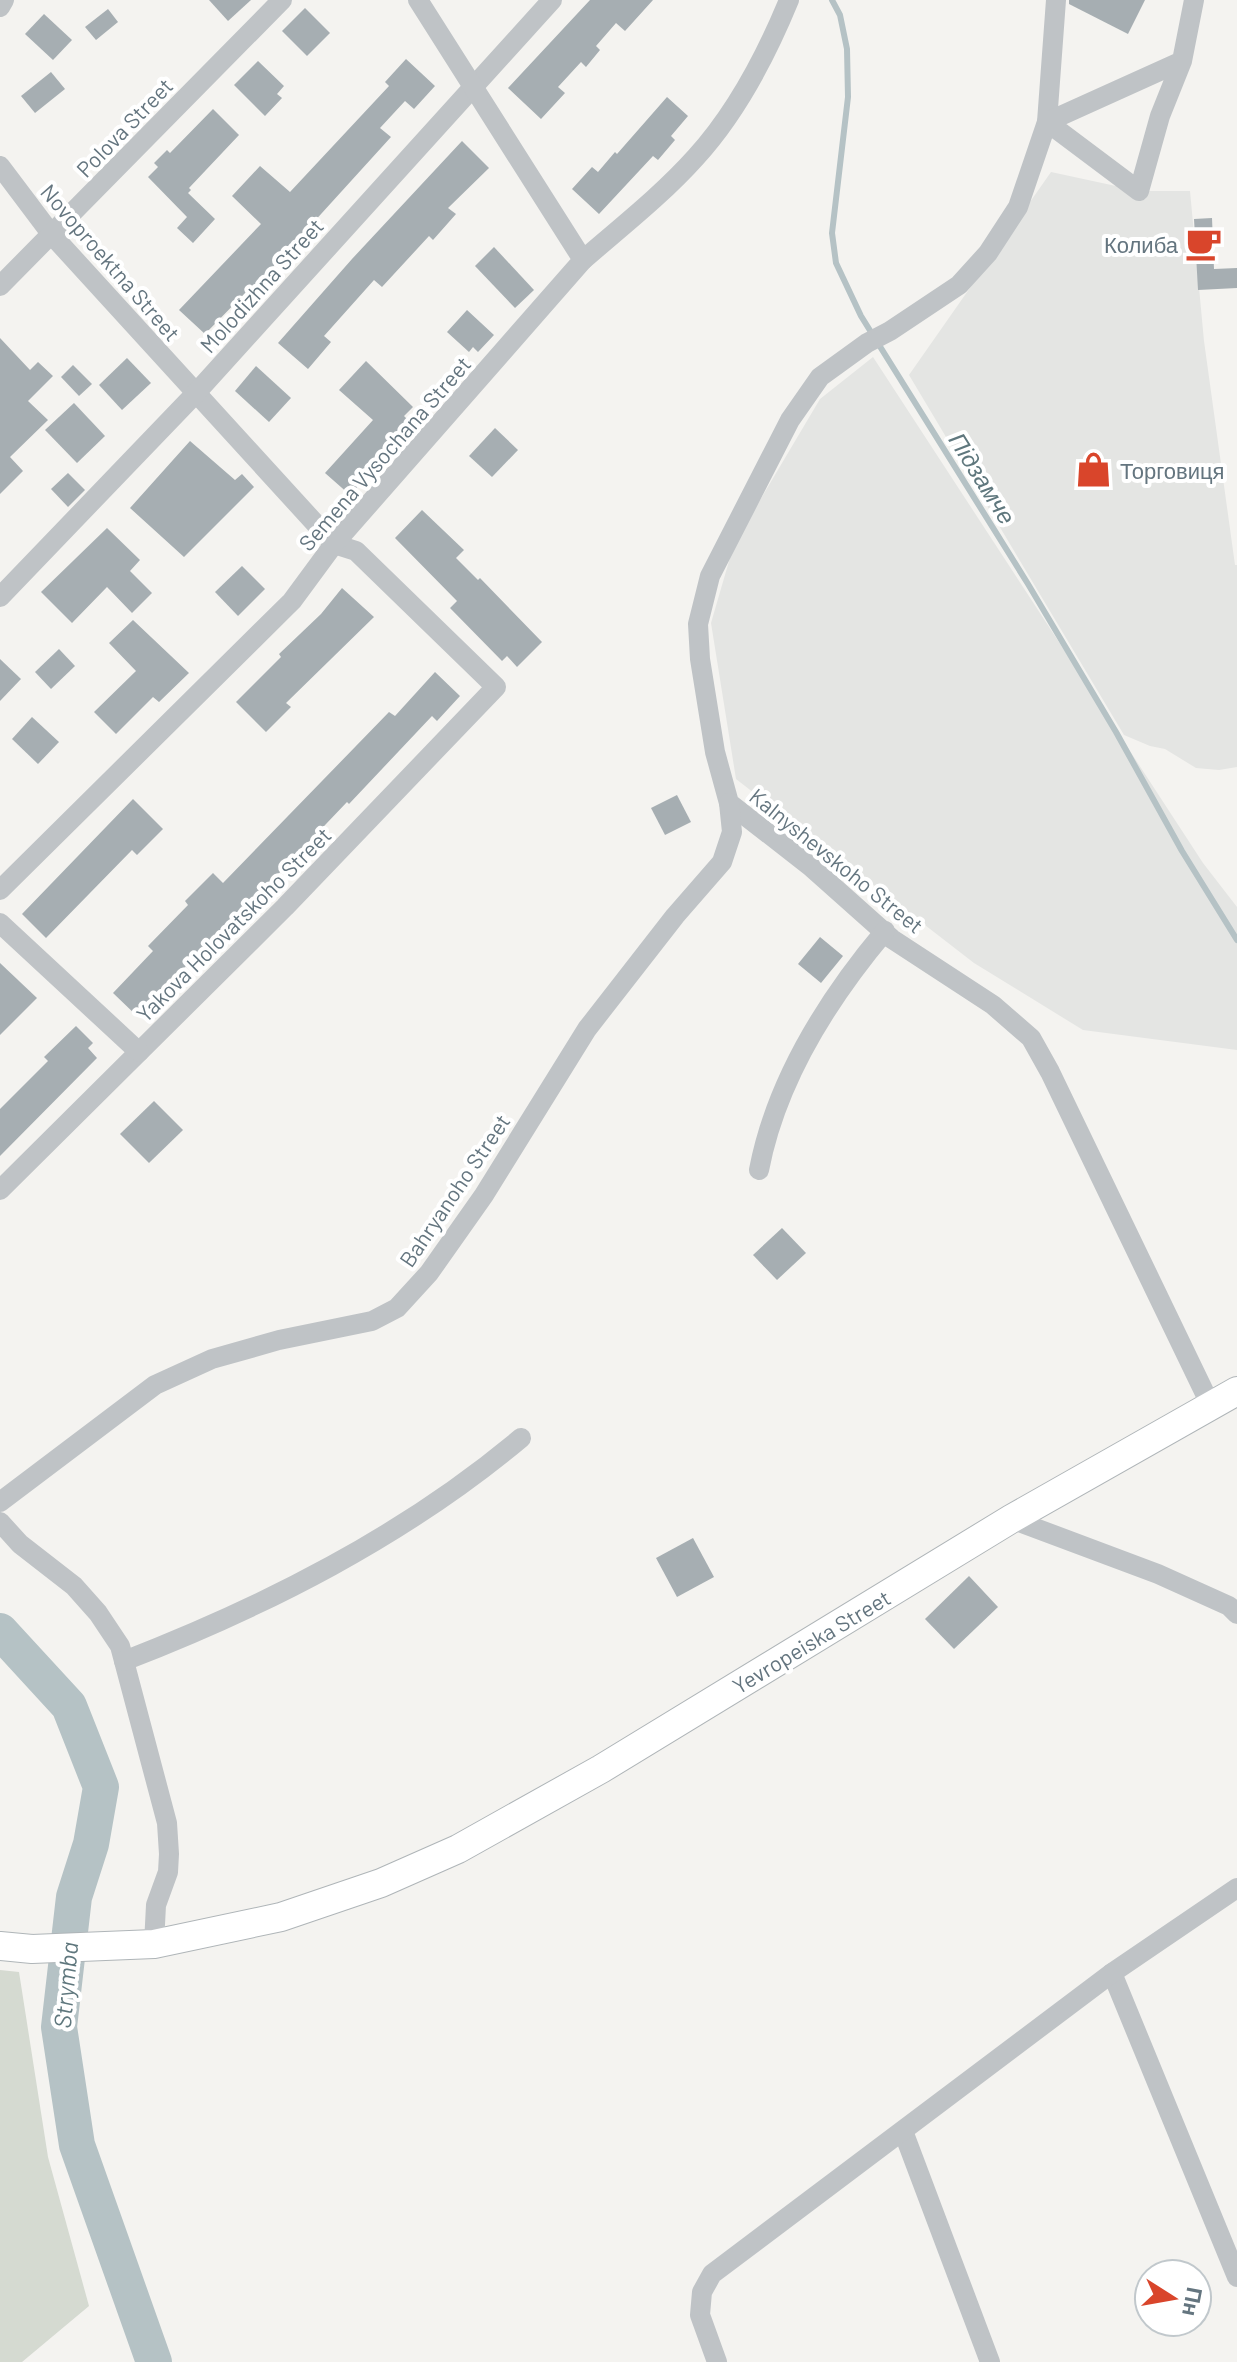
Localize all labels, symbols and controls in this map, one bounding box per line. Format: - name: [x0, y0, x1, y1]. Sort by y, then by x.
- street label: Polova Street: [70, 72, 178, 182]
- street label: Novoproektna Street: [36, 178, 186, 346]
- street label: Molodizhna Street: [194, 213, 328, 357]
- cafe icon: Колиба: [1185, 225, 1223, 263]
- place label: Колиба: [1104, 231, 1179, 257]
- street label: Semena Vysochana Street: [293, 351, 475, 555]
- water label: Підзамче: [944, 427, 1022, 529]
- shop icon: Торговиця: [1075, 451, 1113, 489]
- place label: Торговиця: [1120, 457, 1224, 484]
- street label: Kalnyshevskoho Street: [745, 782, 929, 938]
- street label: Yakova Holovatskoho Street: [130, 821, 336, 1027]
- street label: Bahryanoho Street: [393, 1109, 515, 1271]
- street label: Yevropeiska Street: [727, 1584, 895, 1698]
- water label: Strymba: [47, 1941, 83, 2029]
- north arrow: [1133, 2258, 1213, 2338]
- text: Пн: [1178, 2285, 1209, 2319]

